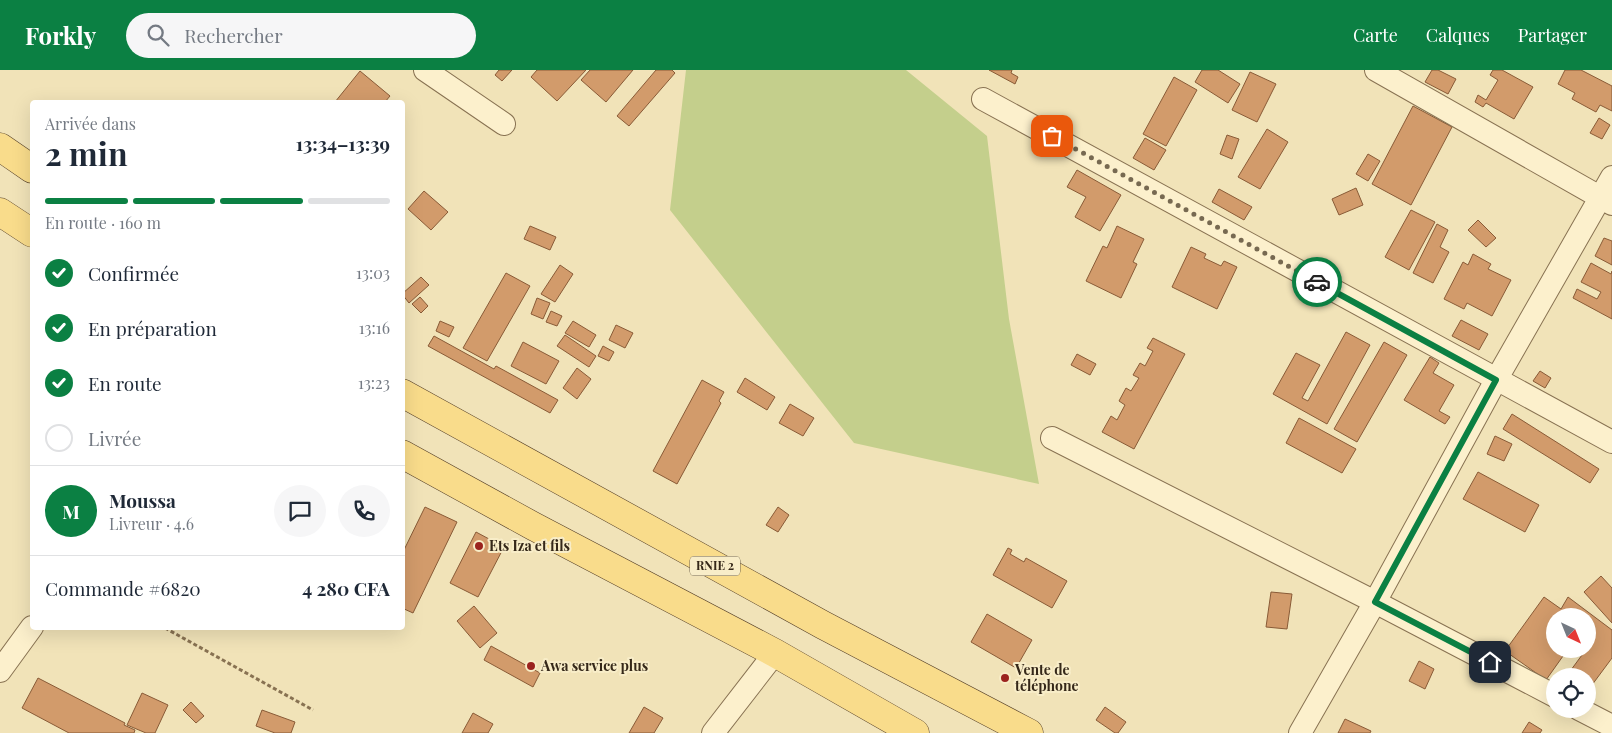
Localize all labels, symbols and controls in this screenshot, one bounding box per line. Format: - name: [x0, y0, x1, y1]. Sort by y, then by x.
- search box: [126, 13, 476, 58]
- text: Forkly: [25, 19, 96, 51]
- icon: search: [144, 21, 172, 49]
- text: Rechercher: [184, 22, 283, 48]
- text: Carte: [1353, 23, 1398, 47]
- text: Calques: [1426, 23, 1490, 47]
- text: Partager: [1518, 23, 1587, 47]
- text: Arrivée dans: [45, 113, 136, 134]
- pin: [1031, 115, 1073, 157]
- icon: bag: [1038, 122, 1066, 150]
- text: 13:34–13:39: [296, 130, 390, 156]
- text: 2 min: [45, 131, 128, 174]
- text: En route · 160 m: [45, 212, 161, 233]
- courier: [1292, 257, 1342, 307]
- icon: check: [45, 259, 73, 287]
- text: Confirmée: [88, 260, 179, 286]
- text: 13:03: [356, 262, 390, 283]
- icon: car: [1303, 268, 1331, 296]
- icon: check: [45, 314, 73, 342]
- text: En préparation: [88, 315, 217, 341]
- text: 13:16: [359, 317, 390, 338]
- icon: check: [45, 369, 73, 397]
- text: En route: [88, 370, 162, 396]
- text: 13:23: [358, 372, 390, 393]
- text: Livrée: [88, 425, 141, 451]
- button: chat: [274, 485, 326, 537]
- button: phone: [338, 485, 390, 537]
- text: Moussa: [109, 487, 176, 513]
- text: M: [62, 498, 80, 524]
- text: Livreur · 4.6: [109, 513, 194, 534]
- place label: Ets Iza et fils: [489, 536, 570, 555]
- marker: Ets Iza et fils: [473, 540, 485, 552]
- road number: RNIE 2: [690, 556, 740, 576]
- text: Commande #6820: [45, 575, 201, 601]
- text: 4 280 CFA: [302, 575, 390, 601]
- north arrow: [1546, 608, 1596, 658]
- map controls: [1546, 608, 1596, 718]
- pin: [1469, 641, 1511, 683]
- icon: home: [1476, 648, 1504, 676]
- place label: Awa service plus: [540, 656, 648, 675]
- marker: Awa service plus: [525, 660, 537, 672]
- place label: Vente de téléphone: [1014, 660, 1079, 695]
- button: locate: [1546, 668, 1596, 718]
- marker: Vente de téléphone: [999, 672, 1011, 684]

